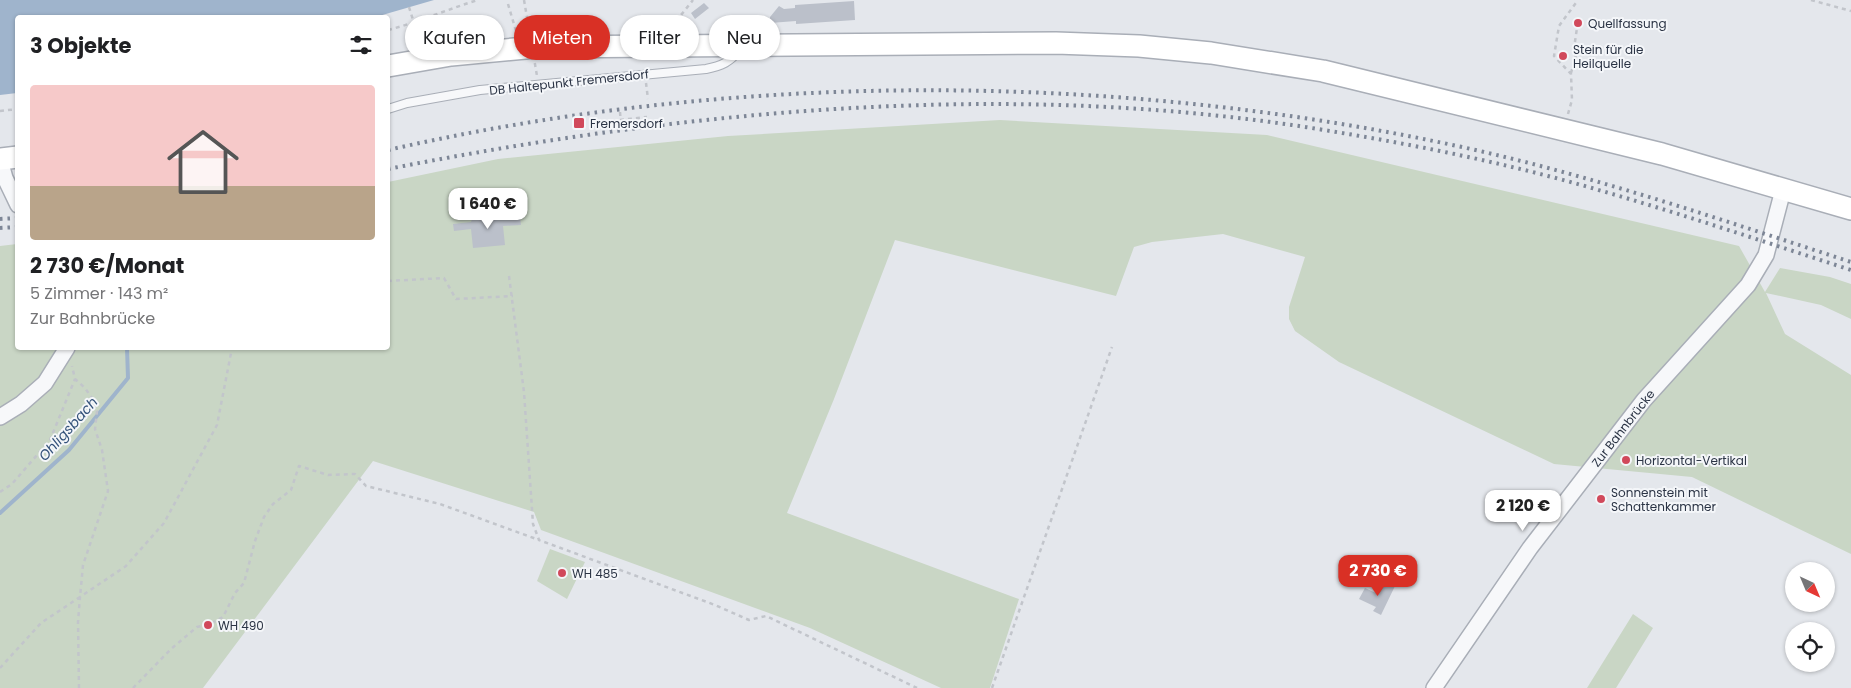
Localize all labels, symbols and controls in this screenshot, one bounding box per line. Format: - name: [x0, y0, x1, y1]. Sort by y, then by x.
- chip: Kaufen: [405, 15, 504, 60]
- chip: Mieten: [514, 15, 610, 60]
- chip: Filter: [620, 15, 699, 60]
- chip: Neu: [709, 15, 780, 60]
- place label: Quellfassung: [1588, 15, 1667, 32]
- marker: Quellfassung: [1572, 17, 1584, 29]
- text: 3 Objekte: [30, 31, 131, 60]
- icon: filters: [347, 31, 375, 59]
- place label: Stein für die Heilquelle: [1573, 41, 1644, 72]
- marker: Stein für die Heilquelle: [1557, 50, 1569, 62]
- street label: DB Haltepunkt Fremersdorf: [488, 65, 650, 99]
- place label: Fremersdorf: [590, 115, 663, 132]
- marker: Fremersdorf: [572, 116, 586, 130]
- icon: home: [158, 117, 248, 207]
- pin: 1 640 €: [442, 188, 534, 230]
- text: 1 640 €: [460, 192, 517, 215]
- text: 2 730 €/Monat: [30, 251, 184, 280]
- text: 5 Zimmer · 143 m²: [30, 282, 168, 305]
- text: Zur Bahnbrücke: [30, 307, 155, 330]
- street label: Zur Bahnbrücke: [1587, 386, 1659, 470]
- water label: Ohligsbach: [34, 393, 102, 465]
- place label: Horizontal-Vertikal: [1636, 452, 1747, 469]
- marker: Horizontal-Vertikal: [1620, 454, 1632, 466]
- place label: Sonnenstein mit Schattenkammer: [1611, 484, 1716, 515]
- pin: 2 120 €: [1477, 490, 1569, 532]
- marker: Sonnenstein mit Schattenkammer: [1595, 493, 1607, 505]
- text: 2 120 €: [1496, 494, 1550, 517]
- pin: 2 730 €: [1332, 554, 1424, 597]
- text: 2 730 €: [1349, 559, 1407, 582]
- north arrow: [1785, 562, 1835, 612]
- map controls: [1785, 562, 1835, 672]
- place label: WH 485: [572, 565, 618, 582]
- marker: WH 485: [556, 567, 568, 579]
- place label: WH 490: [218, 617, 264, 634]
- marker: WH 490: [202, 619, 214, 631]
- button: locate: [1785, 622, 1835, 672]

